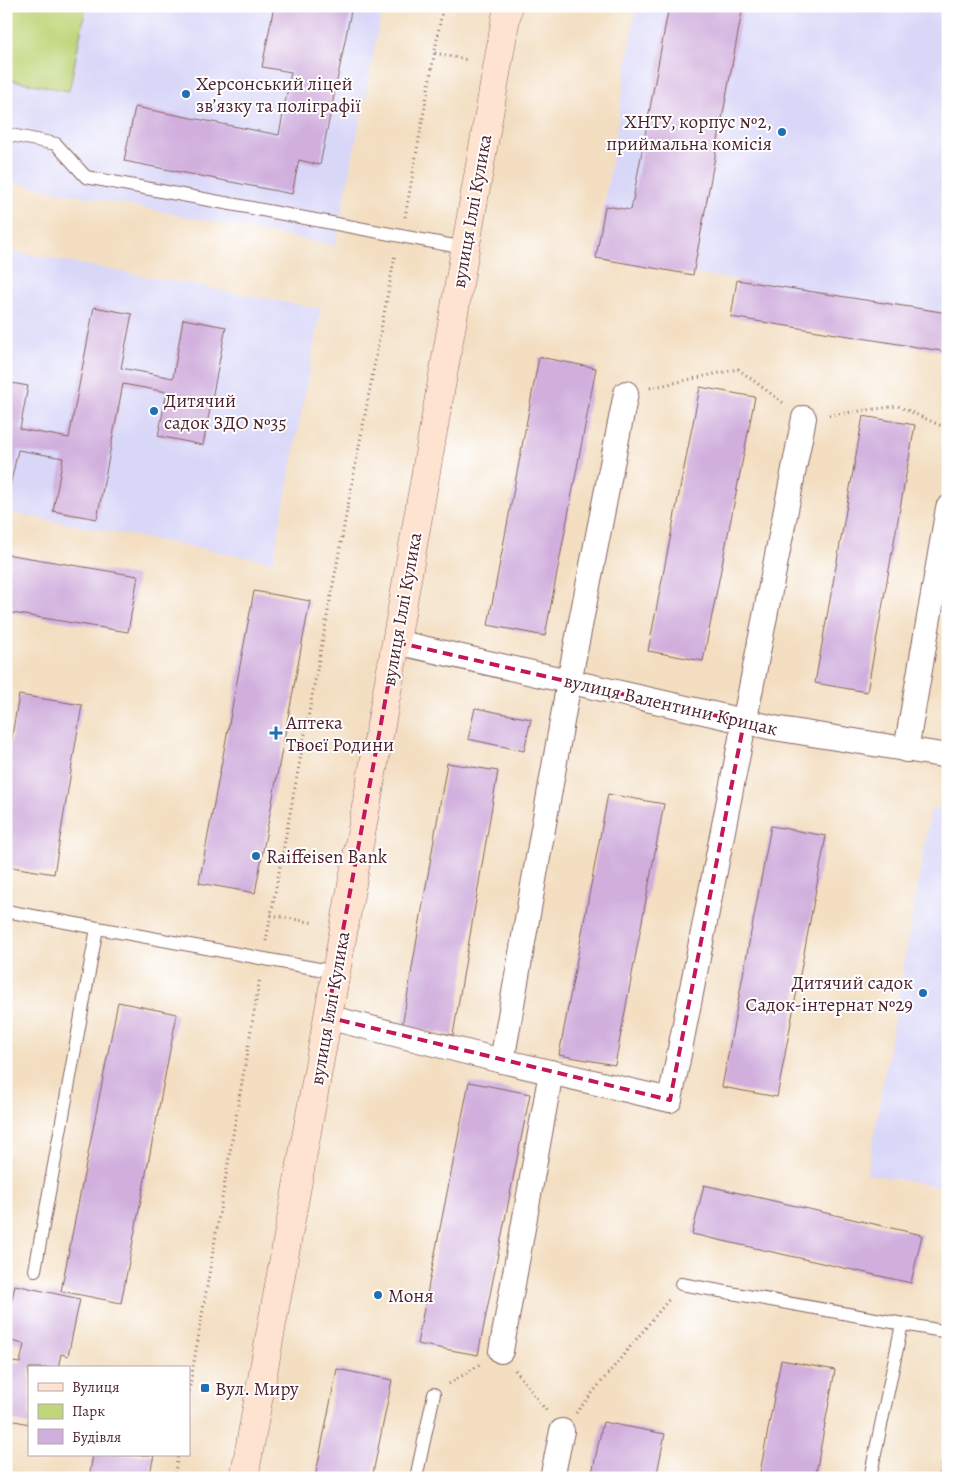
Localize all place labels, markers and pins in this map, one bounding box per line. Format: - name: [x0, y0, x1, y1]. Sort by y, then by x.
- place label: Херсонський ліцей зв’язку та поліграфії: [196, 71, 361, 119]
- marker: Херсонський ліцей зв’язку та поліграфії: [180, 88, 192, 100]
- place label: ХНТУ, корпус №2, приймальна комісія: [606, 109, 772, 157]
- marker: ХНТУ, корпус №2, приймальна комісія: [776, 126, 788, 138]
- place label: Дитячий садок ЗДО №35: [164, 388, 287, 436]
- marker: Дитячий садок ЗДО №35: [148, 405, 160, 417]
- place label: Аптека Твоєї Родини: [285, 710, 394, 758]
- marker: Аптека Твоєї Родини: [270, 727, 282, 739]
- place label: Raiffeisen Bank: [266, 844, 388, 870]
- marker: Raiffeisen Bank: [250, 850, 262, 862]
- place label: Дитячий садок Садок-інтернат №29: [746, 970, 913, 1018]
- marker: Дитячий садок Садок-інтернат №29: [917, 987, 929, 999]
- place label: Моня: [388, 1283, 434, 1309]
- marker: Моня: [372, 1289, 384, 1301]
- place label: Вул. Миру: [215, 1376, 299, 1402]
- marker: Вул. Миру: [199, 1382, 211, 1394]

